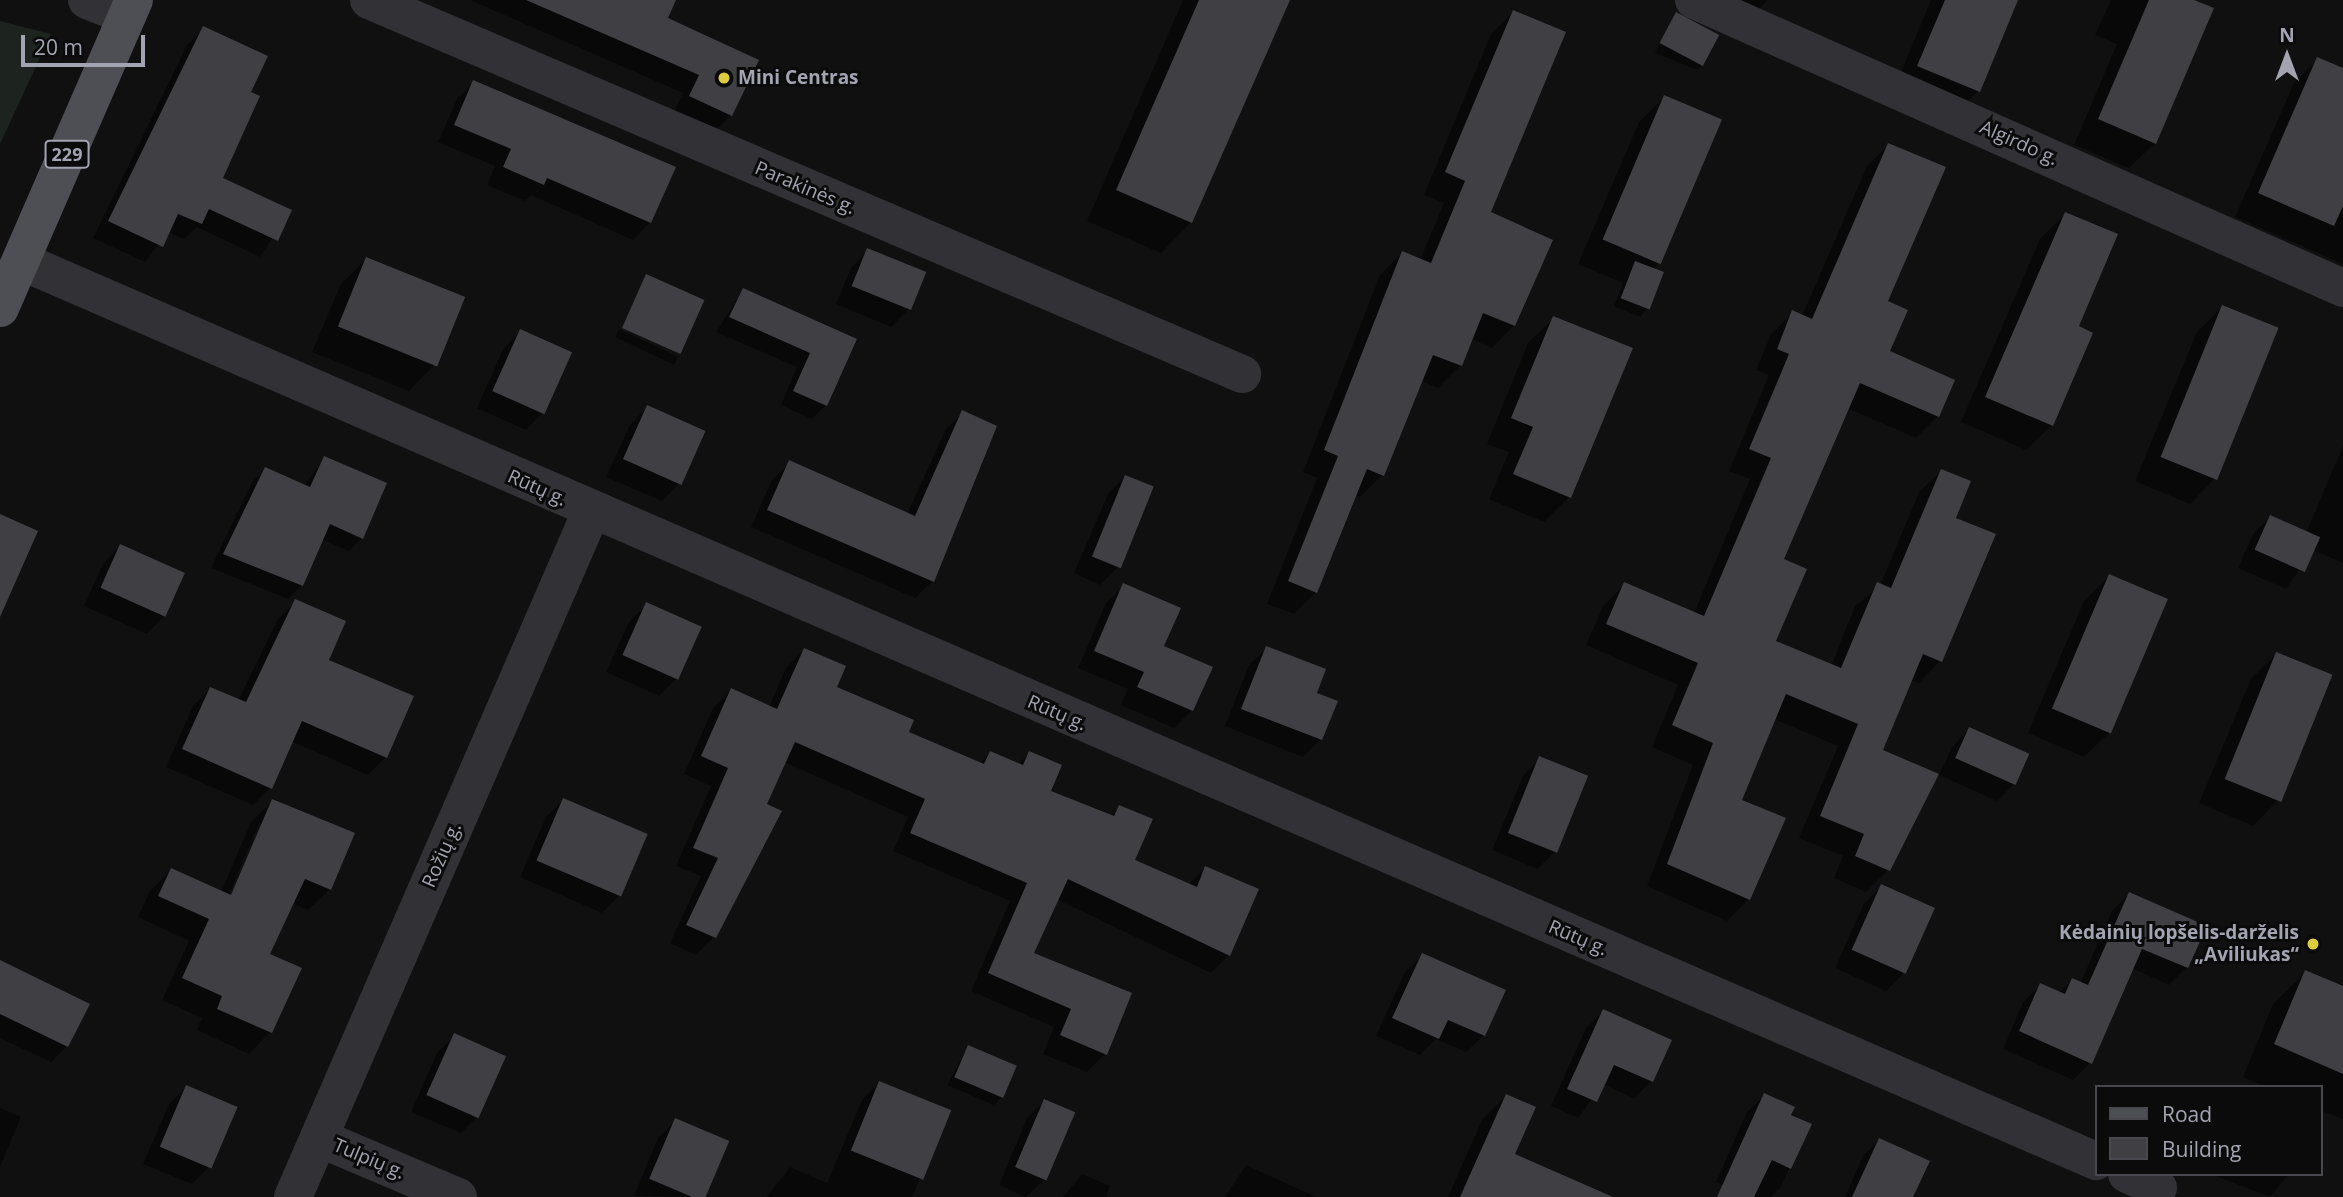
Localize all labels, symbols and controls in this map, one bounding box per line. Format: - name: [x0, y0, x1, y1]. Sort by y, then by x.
- scale bar: [24, 21, 149, 65]
- north arrow: [2252, 21, 2322, 91]
- text: N: [2279, 22, 2295, 48]
- text: 20 m: [34, 33, 83, 61]
- place label: Mini Centras: [738, 67, 859, 89]
- marker: Mini Centras: [716, 70, 732, 86]
- street label: Algirdo g.: [1976, 116, 2062, 170]
- road number: 229: [44, 140, 90, 168]
- street label: Parakinės g.: [751, 157, 859, 219]
- street label: Rūtų g.: [504, 465, 570, 511]
- street label: Rūtų g.: [1024, 690, 1090, 736]
- street label: Rožių g.: [418, 819, 466, 891]
- street label: Rūtų g.: [1545, 915, 1611, 961]
- place label: Kėdainių lopšelis-darželis „Aviliukas“: [2059, 922, 2299, 966]
- marker: Kėdainių lopšelis-darželis „Aviliukas“: [2305, 936, 2321, 952]
- legend: [2094, 1085, 2322, 1176]
- text: Road: [2162, 1100, 2212, 1128]
- street label: Tulpių g.: [330, 1134, 408, 1184]
- text: Building: [2162, 1135, 2241, 1163]

